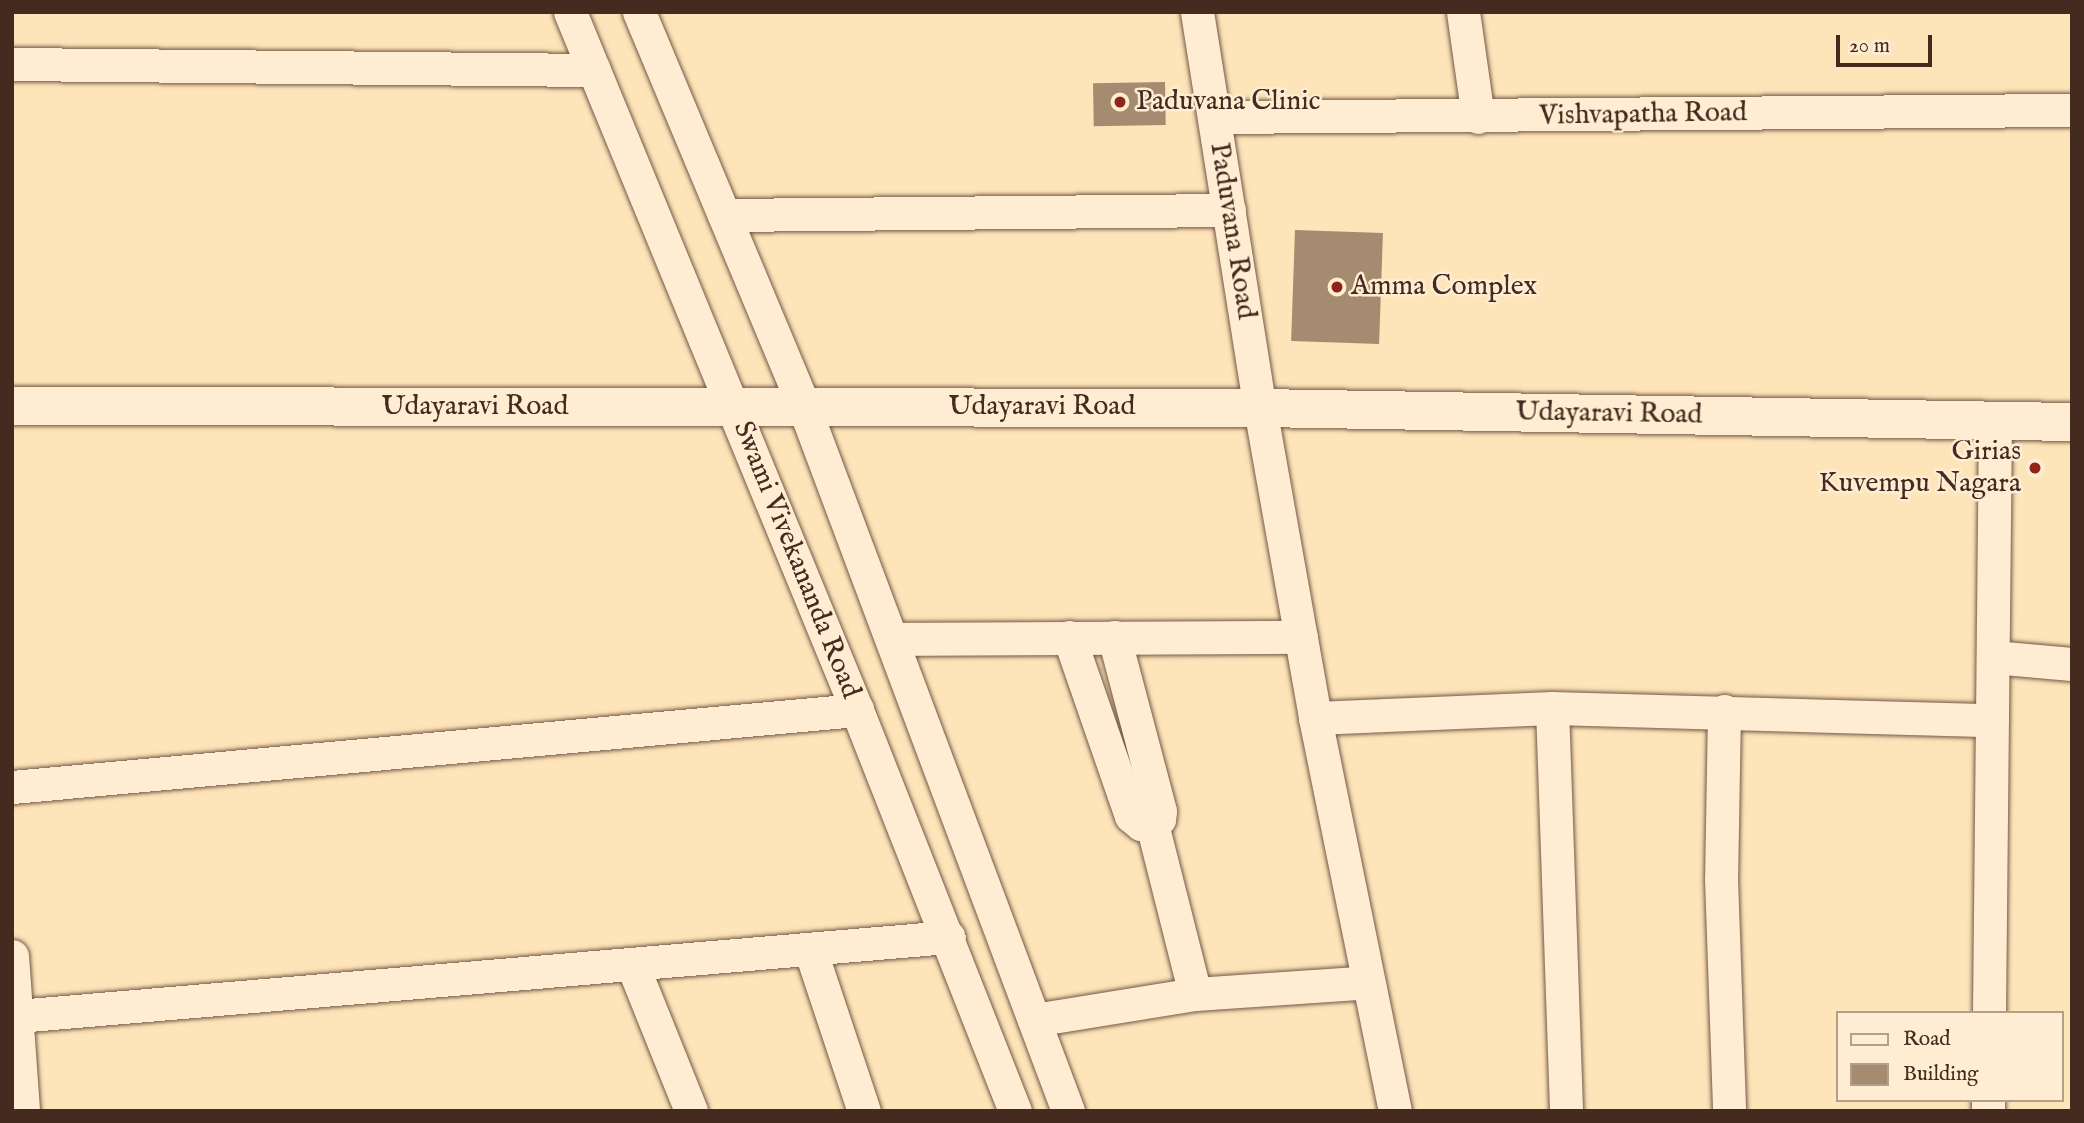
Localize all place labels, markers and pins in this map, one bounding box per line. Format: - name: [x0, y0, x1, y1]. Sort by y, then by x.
- place label: Paduvana Clinic: [1136, 85, 1321, 119]
- marker: Paduvana Clinic: [1110, 92, 1130, 112]
- place label: Amma Complex: [1351, 270, 1537, 304]
- marker: Amma Complex: [1329, 279, 1345, 295]
- place label: Girias Kuvempu Nagara: [1819, 435, 2021, 501]
- marker: Girias Kuvempu Nagara: [2027, 460, 2043, 476]

